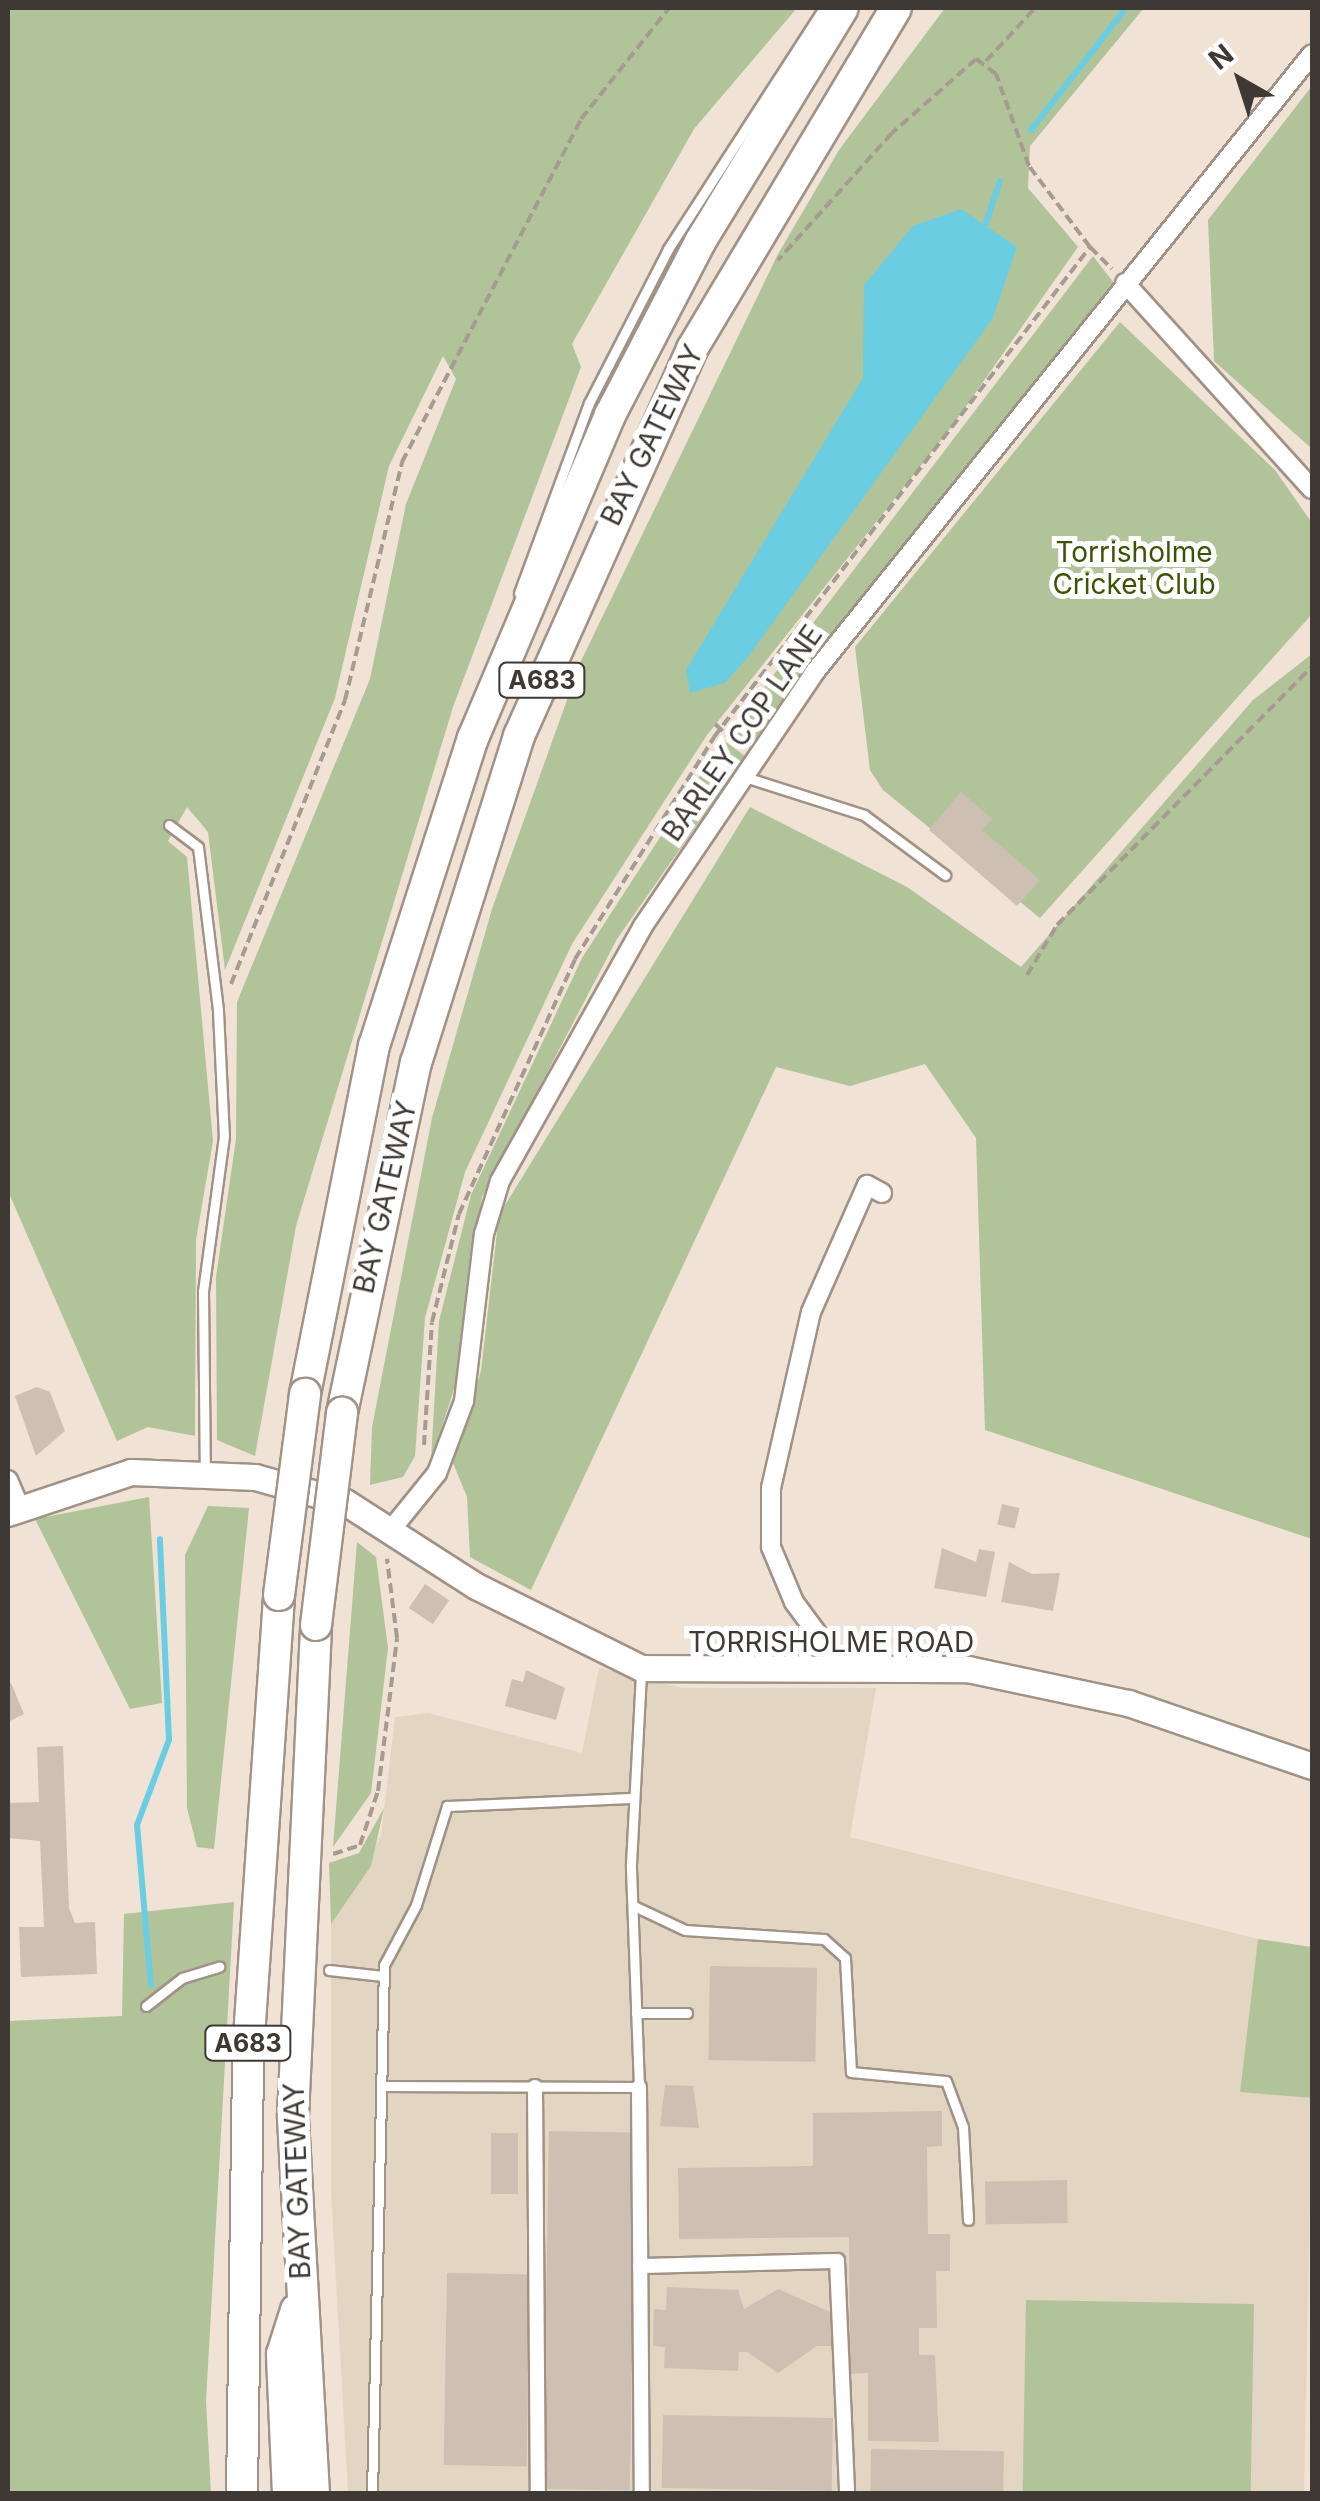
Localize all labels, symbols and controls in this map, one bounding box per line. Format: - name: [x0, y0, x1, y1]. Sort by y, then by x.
- north arrow: [1190, 30, 1290, 130]
- text: N: [1202, 37, 1240, 77]
- street label: BAY GATEWAY: [594, 339, 710, 531]
- park label: Torrisholme Cricket Club: [1052, 535, 1216, 601]
- street label: BARLEY COP LANE: [655, 619, 829, 847]
- road number: A683: [497, 660, 587, 700]
- street label: BAY GATEWAY: [346, 1097, 424, 1297]
- street label: TORRISHOLME ROAD: [688, 1625, 974, 1659]
- road number: A683: [203, 2023, 293, 2063]
- street label: BAY GATEWAY: [277, 2082, 317, 2280]

